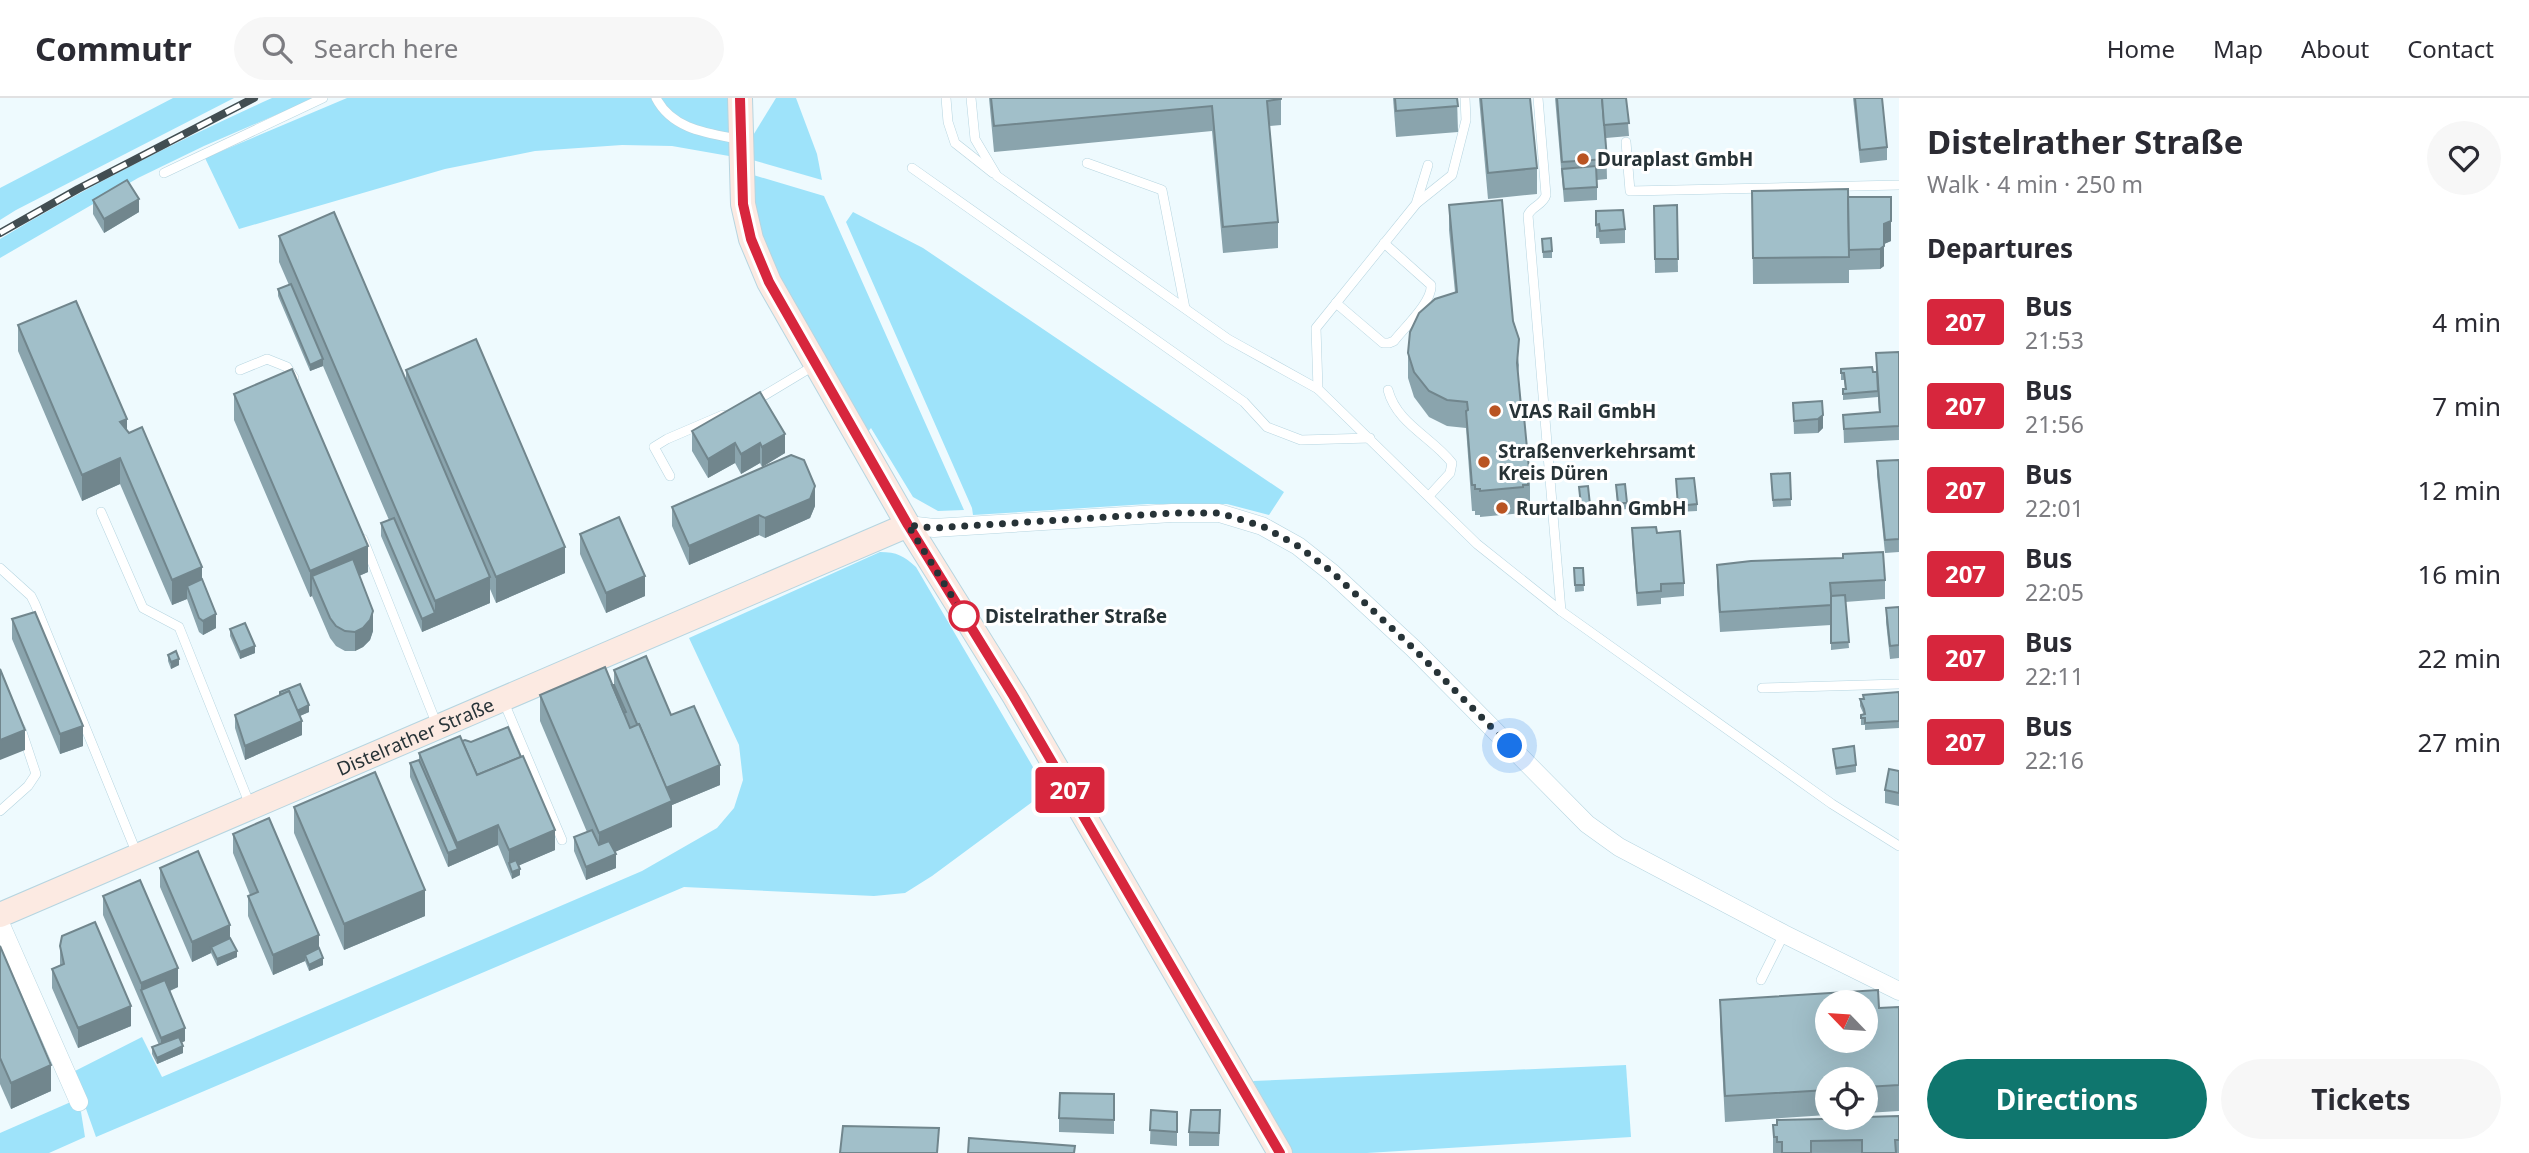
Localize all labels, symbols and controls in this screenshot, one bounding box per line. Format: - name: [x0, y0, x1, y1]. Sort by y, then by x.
- search box: [234, 17, 724, 80]
- text: Commutr: [35, 26, 192, 71]
- icon: search: [258, 29, 296, 67]
- text: Search here: [314, 30, 458, 66]
- text: Home: [2107, 32, 2175, 65]
- text: Map: [2213, 32, 2263, 65]
- text: About: [2301, 32, 2369, 65]
- text: Contact: [2407, 32, 2494, 65]
- text: Distelrather Straße: [1927, 119, 2243, 164]
- button: heart: [2427, 121, 2501, 195]
- place label: Duraplast GmbH: [1597, 146, 1753, 172]
- marker: Duraplast GmbH: [1575, 151, 1591, 167]
- text: Walk · 4 min · 250 m: [1927, 168, 2143, 200]
- text: Departures: [1927, 230, 2073, 266]
- text: Bus: [2025, 288, 2072, 324]
- text: 4 min: [2432, 304, 2501, 340]
- text: 207: [1945, 305, 1986, 338]
- text: 21:53: [2025, 324, 2084, 356]
- text: Bus: [2025, 372, 2072, 408]
- text: 7 min: [2432, 388, 2501, 424]
- text: 207: [1945, 389, 1986, 422]
- place label: VIAS Rail GmbH: [1509, 398, 1656, 424]
- marker: VIAS Rail GmbH: [1487, 403, 1503, 419]
- text: 21:56: [2025, 408, 2084, 440]
- place label: Straßenverkehrsamt Kreis Düren: [1498, 438, 1696, 486]
- marker: Straßenverkehrsamt Kreis Düren: [1476, 454, 1492, 470]
- text: Bus: [2025, 456, 2072, 492]
- text: 12 min: [2417, 472, 2501, 508]
- text: 207: [1945, 473, 1986, 506]
- text: 22:01: [2025, 492, 2084, 524]
- place label: Rurtalbahn GmbH: [1516, 495, 1686, 521]
- marker: Rurtalbahn GmbH: [1494, 500, 1510, 516]
- text: Bus: [2025, 540, 2072, 576]
- text: 16 min: [2417, 556, 2501, 592]
- text: 207: [1945, 557, 1986, 590]
- text: 22:05: [2025, 576, 2084, 608]
- marker: Distelrather Straße: [949, 601, 979, 631]
- place label: Distelrather Straße: [985, 603, 1167, 629]
- text: Bus: [2025, 624, 2072, 660]
- text: 22 min: [2417, 640, 2501, 676]
- text: 207: [1945, 641, 1986, 674]
- text: 22:11: [2025, 660, 2084, 692]
- street label: Distelrather Straße: [333, 691, 498, 782]
- text: Bus: [2025, 708, 2072, 744]
- text: 27 min: [2417, 724, 2501, 760]
- text: 207: [1945, 725, 1986, 758]
- your location: [1492, 728, 1527, 763]
- text: 22:16: [2025, 744, 2084, 776]
- line badge: 207: [1030, 767, 1110, 813]
- text: 207: [1049, 773, 1091, 806]
- north arrow: [1815, 990, 1878, 1054]
- map controls: [1815, 990, 1878, 1130]
- button: Directions: [1927, 1059, 2207, 1139]
- button: Tickets: [2221, 1059, 2501, 1139]
- button: locate: [1815, 1067, 1878, 1130]

